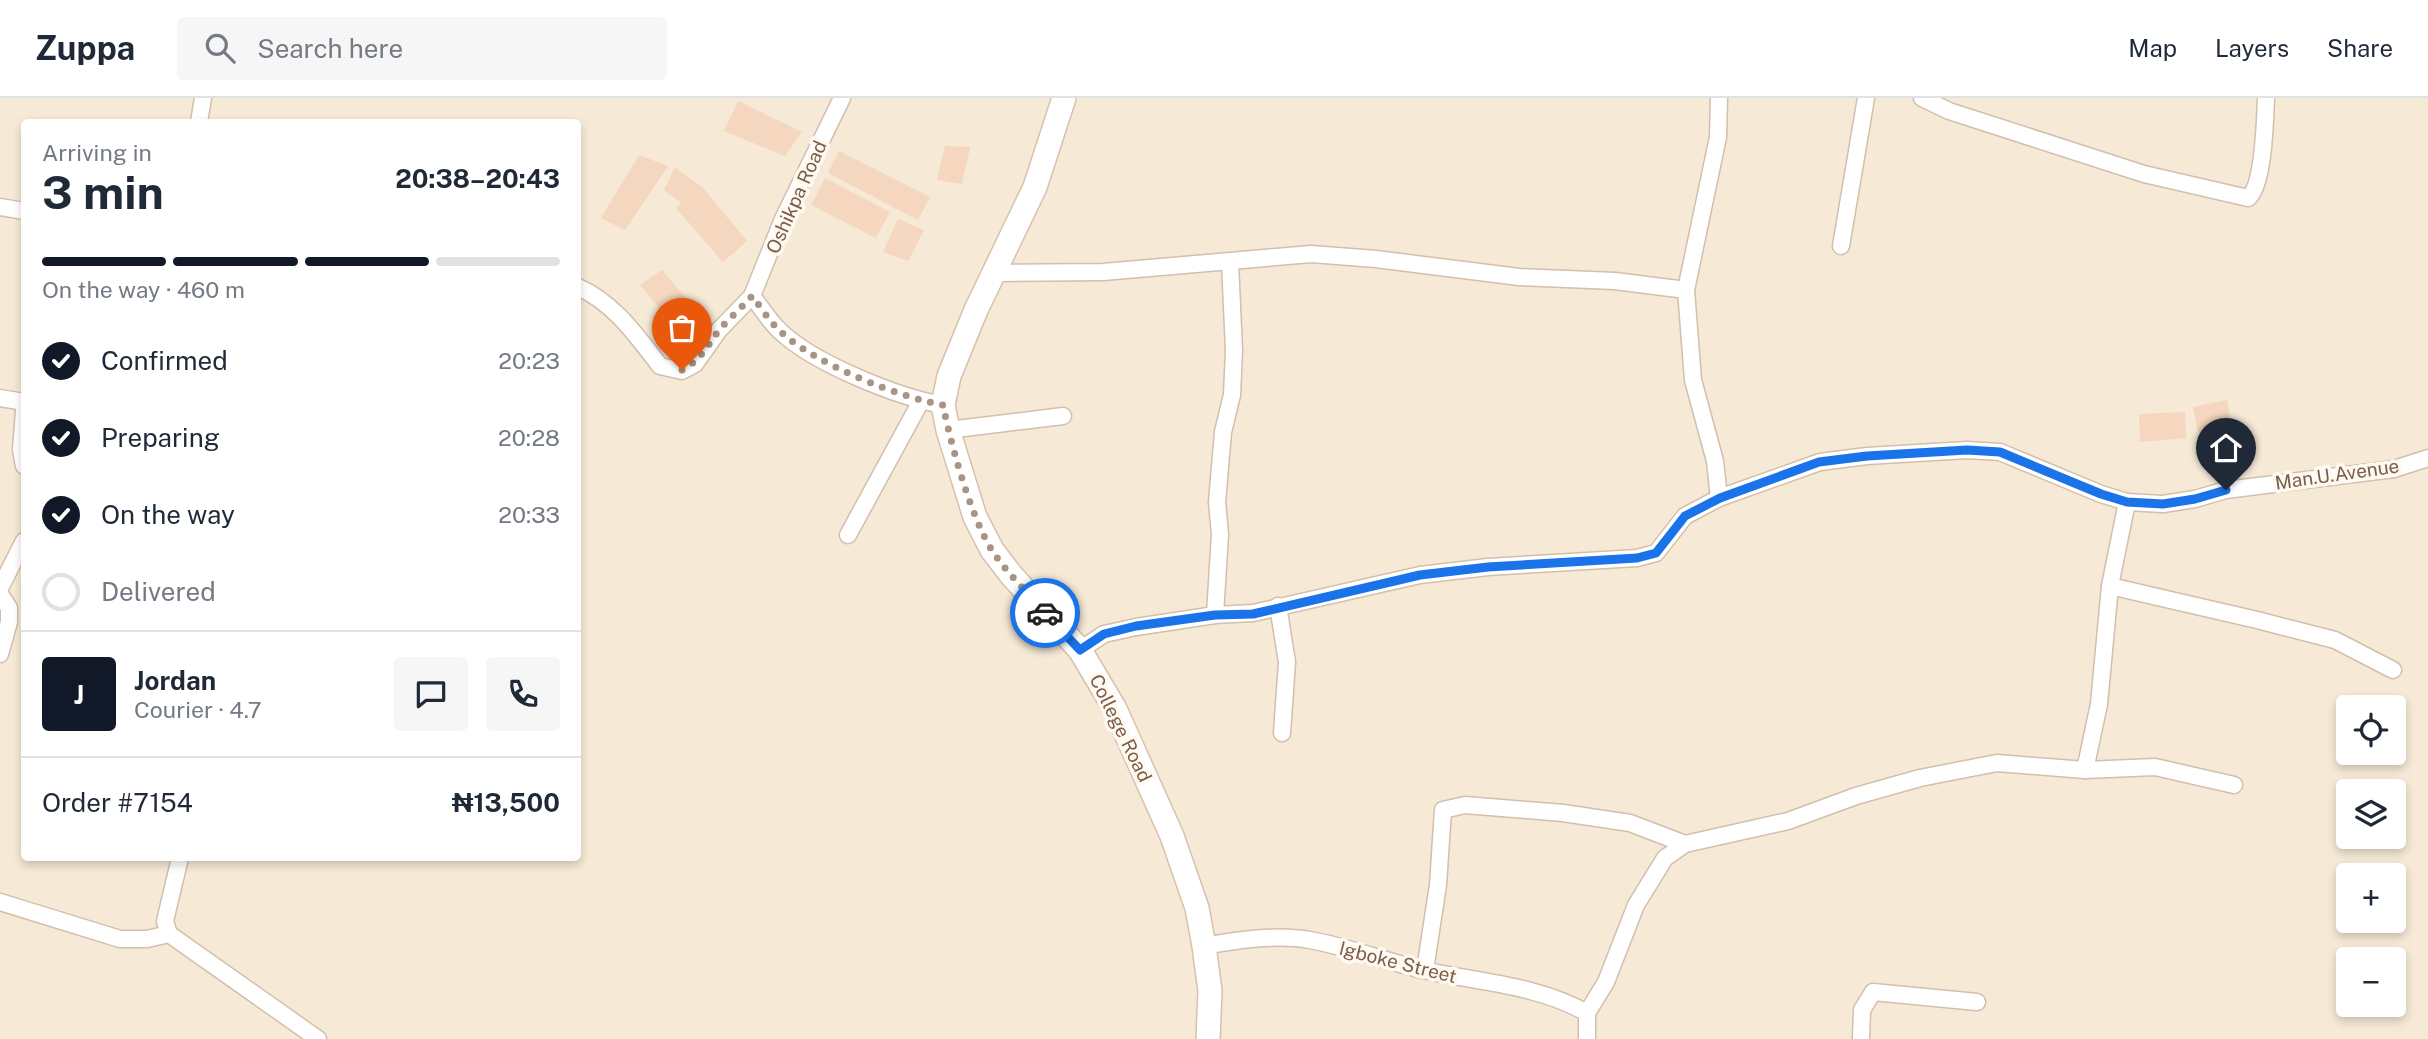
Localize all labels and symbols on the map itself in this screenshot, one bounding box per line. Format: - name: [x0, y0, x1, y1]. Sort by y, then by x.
- street label: Oshikpa Road: [761, 137, 831, 257]
- pin: [652, 298, 712, 370]
- pin: [2196, 418, 2256, 490]
- street label: Man.U.Avenue: [2273, 454, 2401, 494]
- courier: [1010, 578, 1080, 648]
- street label: College Road: [1085, 671, 1157, 785]
- street label: Igboke Street: [1337, 937, 1459, 987]

